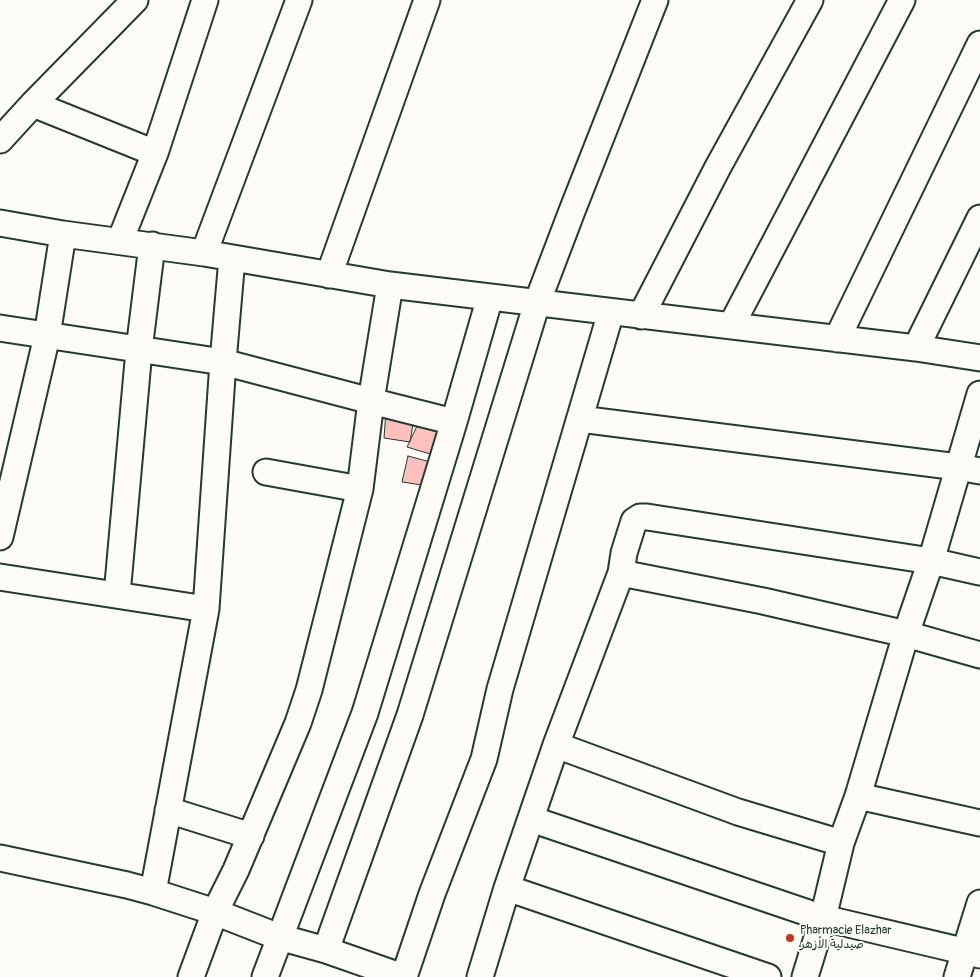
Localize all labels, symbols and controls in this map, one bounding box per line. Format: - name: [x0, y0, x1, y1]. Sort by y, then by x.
- place label: Pharmacie Elazhar صيدلية الأزهر: [800, 924, 892, 952]
- marker: Pharmacie Elazhar صيدلية الأزهر: [784, 932, 796, 944]

